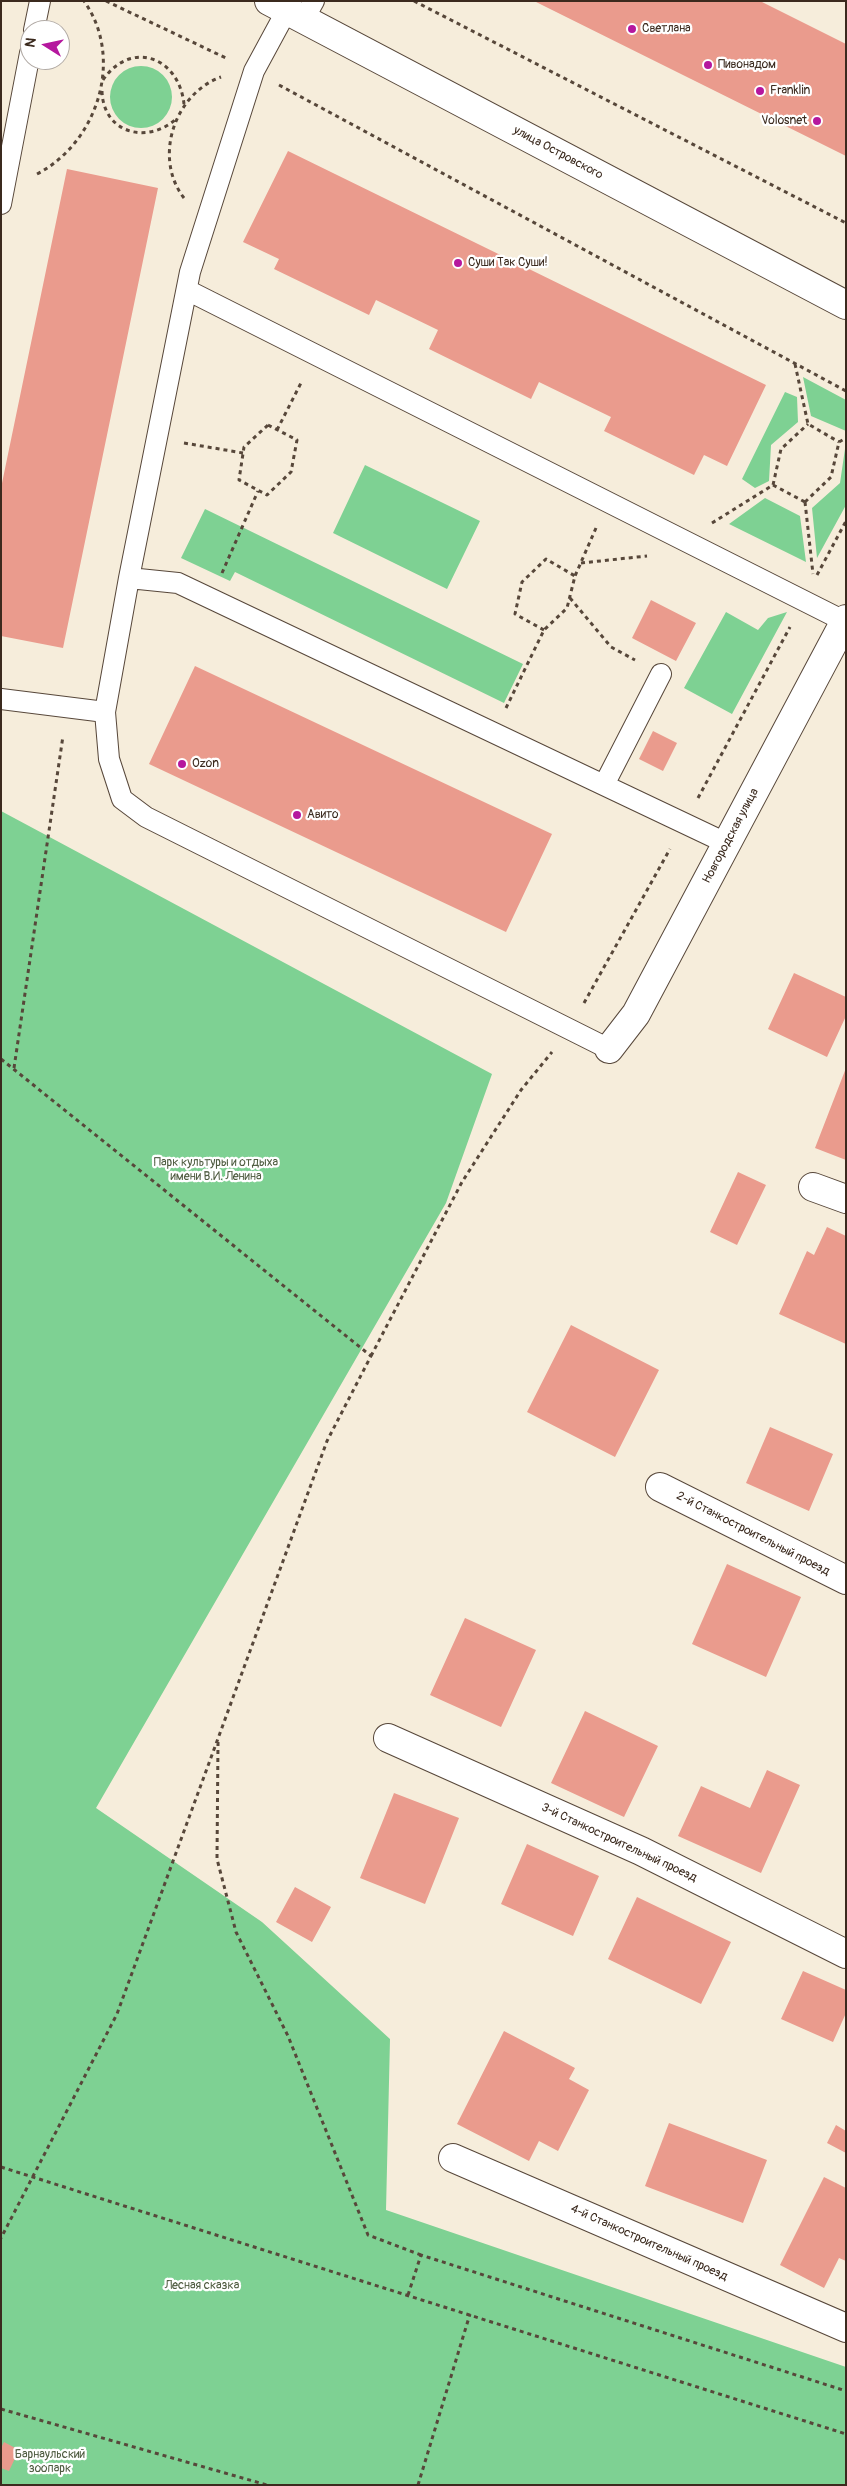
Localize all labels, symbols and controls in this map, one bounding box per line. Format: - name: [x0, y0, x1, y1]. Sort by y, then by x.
- north arrow: [20, 20, 70, 70]
- place label: Светлана: [642, 22, 691, 36]
- marker: Светлана: [626, 23, 638, 35]
- text: N: [22, 36, 40, 49]
- place label: Пивонадом: [718, 58, 776, 72]
- marker: Пивонадом: [702, 59, 714, 71]
- place label: Franklin: [770, 84, 810, 98]
- marker: Franklin: [754, 85, 766, 97]
- place label: Volosnet: [761, 114, 807, 128]
- marker: Volosnet: [811, 115, 823, 127]
- street label: улица Островского: [511, 123, 605, 183]
- place label: Суши Так Суши!: [468, 256, 548, 270]
- marker: Суши Так Суши!: [452, 257, 464, 269]
- place label: Ozon: [192, 757, 219, 771]
- marker: Ozon: [176, 758, 188, 770]
- street label: Новгородская улица: [700, 786, 762, 886]
- place label: Авито: [307, 808, 338, 822]
- marker: Авито: [291, 809, 303, 821]
- park label: Парк культуры и отдыха имени В.И. Ленина: [154, 1156, 278, 1184]
- street label: 2-й Станкостроительный проезд: [674, 1489, 832, 1579]
- street label: 3-й Станкостроительный проезд: [539, 1801, 699, 1885]
- street label: 4-й Станкостроительный проезд: [568, 2202, 730, 2284]
- park label: Лесная сказка: [165, 2279, 239, 2293]
- park label: Барнаульский зоопарк: [15, 2448, 85, 2476]

